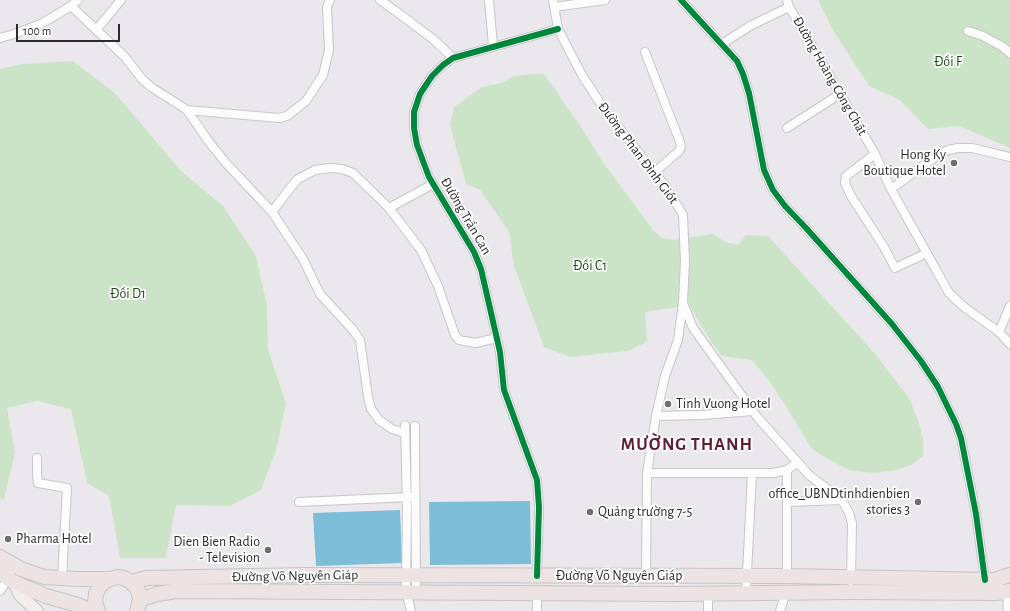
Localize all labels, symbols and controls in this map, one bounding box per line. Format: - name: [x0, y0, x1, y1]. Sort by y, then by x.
- street label: Đường Hoàng Công Chất: [789, 14, 871, 138]
- scale bar: [18, 16, 122, 42]
- text: 100 m: [23, 25, 51, 37]
- park label: Đồi F: [934, 54, 962, 70]
- street label: Đường Phan Đình Giót: [594, 99, 682, 207]
- place label: Hong Ky Boutique Hotel: [863, 147, 946, 180]
- marker: Hong Ky Boutique Hotel: [949, 158, 959, 168]
- street label: Đường Trần Can: [437, 174, 495, 258]
- park label: Đồi C1: [573, 258, 607, 274]
- park label: Đồi D1: [110, 286, 146, 302]
- place label: Tinh Vuong Hotel: [676, 396, 771, 412]
- marker: Tinh Vuong Hotel: [663, 399, 673, 409]
- district label: MƯỜNG THANH: [621, 434, 753, 456]
- place label: office_UBNDtinhdienbien stories 3: [768, 486, 910, 518]
- marker: office_UBNDtinhdienbien stories 3: [913, 497, 923, 507]
- place label: Quảng trường 7-5: [598, 504, 692, 520]
- marker: Quảng trường 7-5: [585, 507, 595, 517]
- place label: Pharma Hotel: [16, 531, 92, 547]
- marker: Pharma Hotel: [3, 534, 13, 544]
- place label: Dien Bien Radio - Television: [173, 534, 260, 566]
- marker: Dien Bien Radio - Television: [263, 545, 273, 555]
- street label: Đường Võ Nguyên Giáp: [232, 566, 358, 586]
- street label: Đường Võ Nguyên Giáp: [556, 568, 682, 584]

